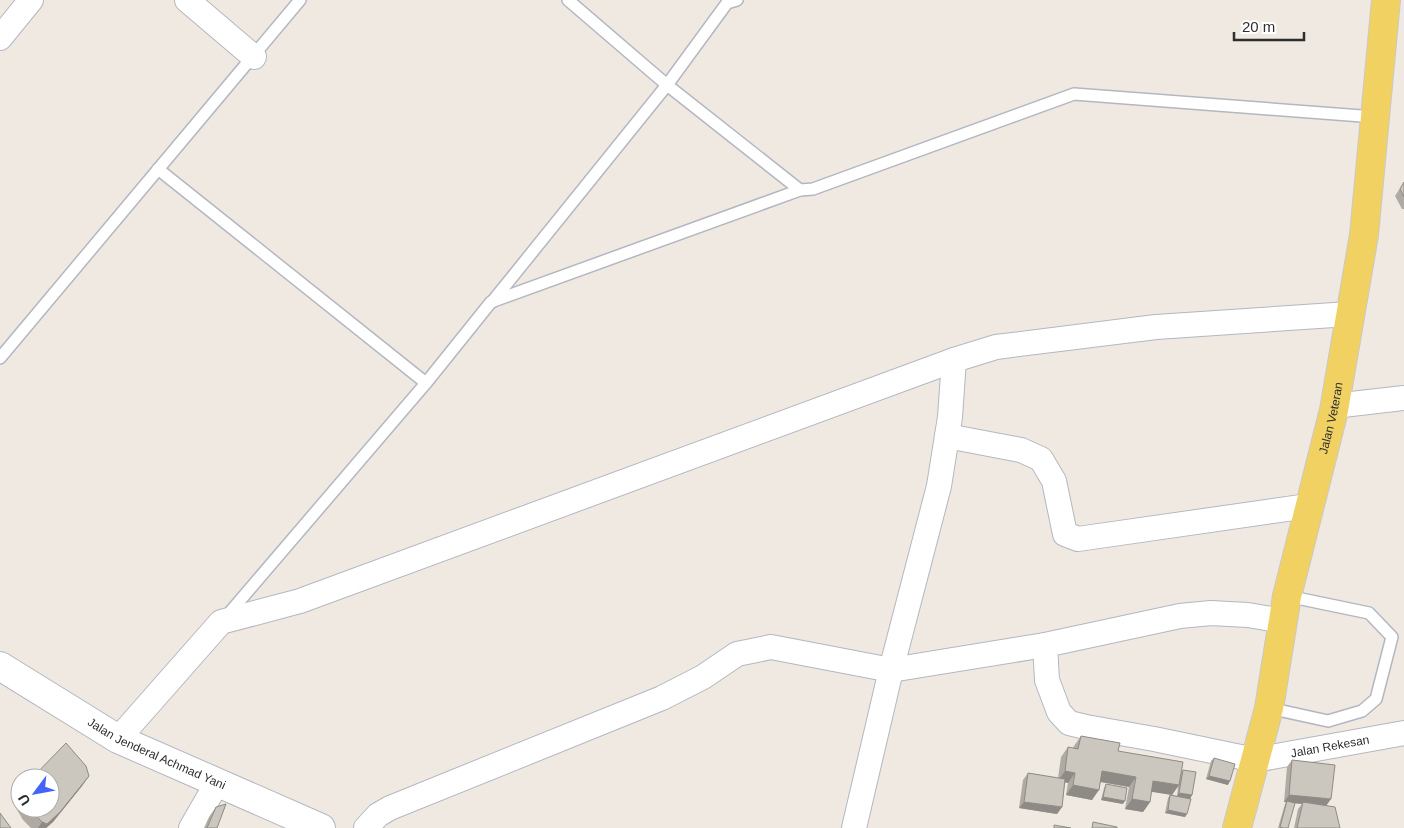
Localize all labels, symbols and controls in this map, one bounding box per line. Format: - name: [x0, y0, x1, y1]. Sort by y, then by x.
- scale bar: [1234, 10, 1304, 42]
- text: 20 m: [1242, 18, 1275, 35]
- street label: Jalan Veteran: [1316, 381, 1346, 456]
- street label: Jalan Jenderal Achmad Yani: [85, 715, 228, 792]
- street label: Jalan Rekesan: [1290, 732, 1370, 760]
- north arrow: [10, 768, 60, 818]
- text: U: [15, 791, 33, 808]

